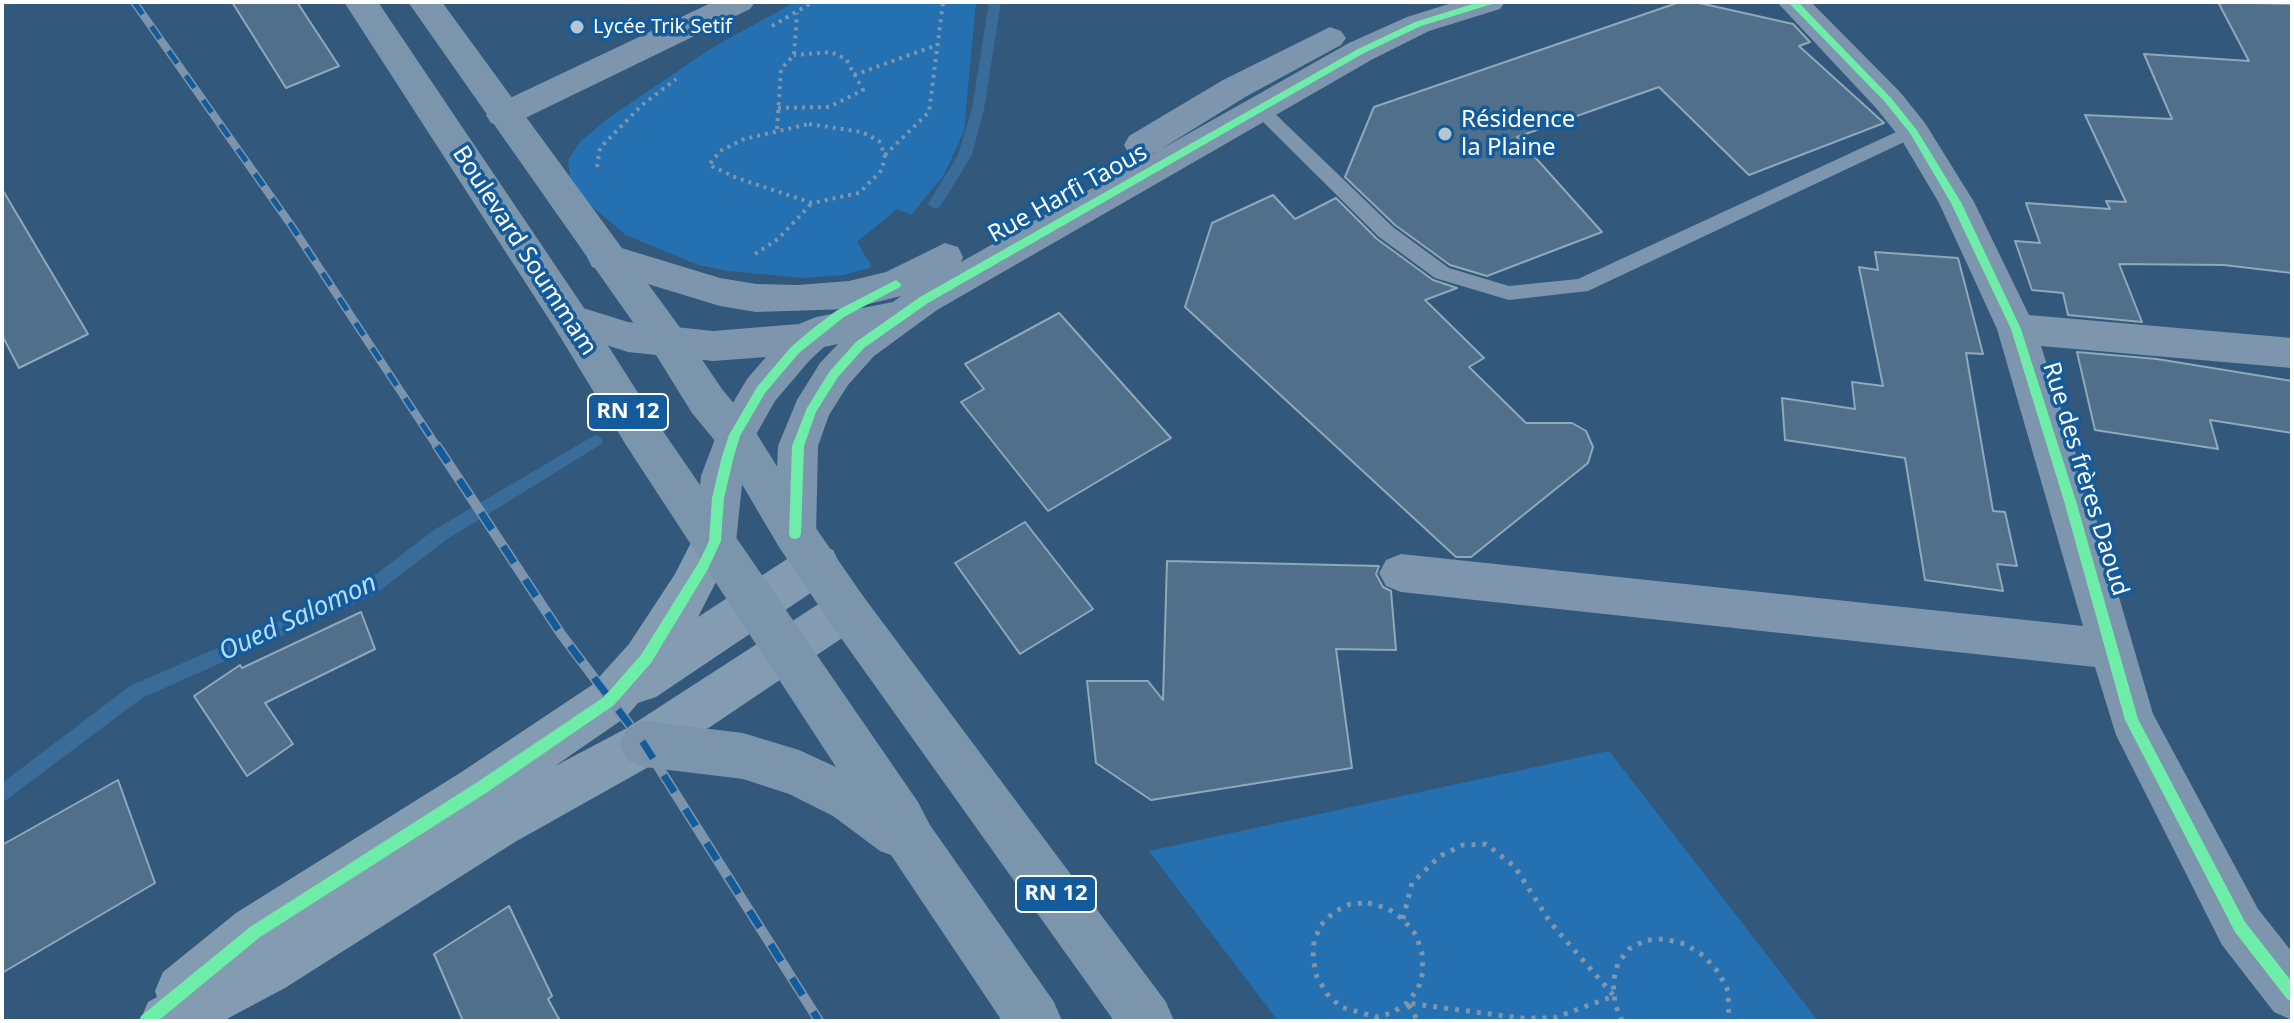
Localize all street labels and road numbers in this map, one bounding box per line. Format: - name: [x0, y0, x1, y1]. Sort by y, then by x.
- street label: Rue Harfi Taous: [984, 138, 1152, 250]
- street label: Boulevard Soummam: [446, 141, 602, 361]
- street label: Rue des frères Daoud: [2036, 359, 2134, 599]
- road number: RN 12: [588, 394, 668, 430]
- road number: RN 12: [1016, 876, 1096, 912]

